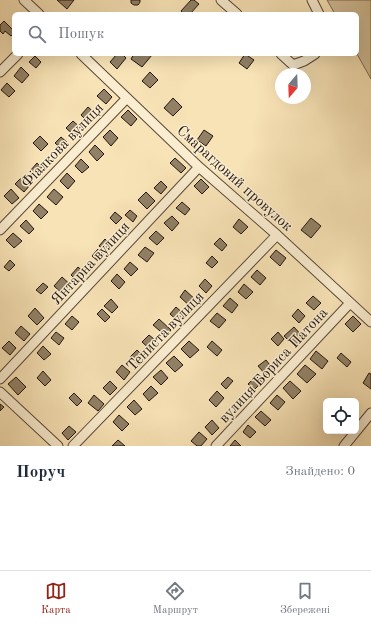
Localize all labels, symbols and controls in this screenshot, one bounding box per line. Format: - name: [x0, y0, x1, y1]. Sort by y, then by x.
- search box: [12, 12, 359, 56]
- icon: search: [26, 23, 48, 45]
- text: Пошук: [58, 27, 104, 42]
- north arrow: [275, 68, 311, 104]
- street label: Фіалкова вулиця: [19, 101, 107, 191]
- street label: Смарагдовий провулок: [173, 123, 295, 235]
- street label: Янтарна вулиця: [49, 219, 133, 308]
- street label: Тениста вулиця: [125, 289, 208, 375]
- street label: вулиця Бориса Патона: [217, 305, 332, 427]
- map controls: [323, 398, 359, 434]
- button: locate: [323, 398, 359, 434]
- text: Поруч: [16, 464, 65, 481]
- text: Знайдено: 0: [286, 465, 355, 478]
- tab: Карта: [41, 580, 71, 618]
- tab: Маршрут: [153, 580, 198, 618]
- tab: Збережені: [280, 580, 330, 618]

